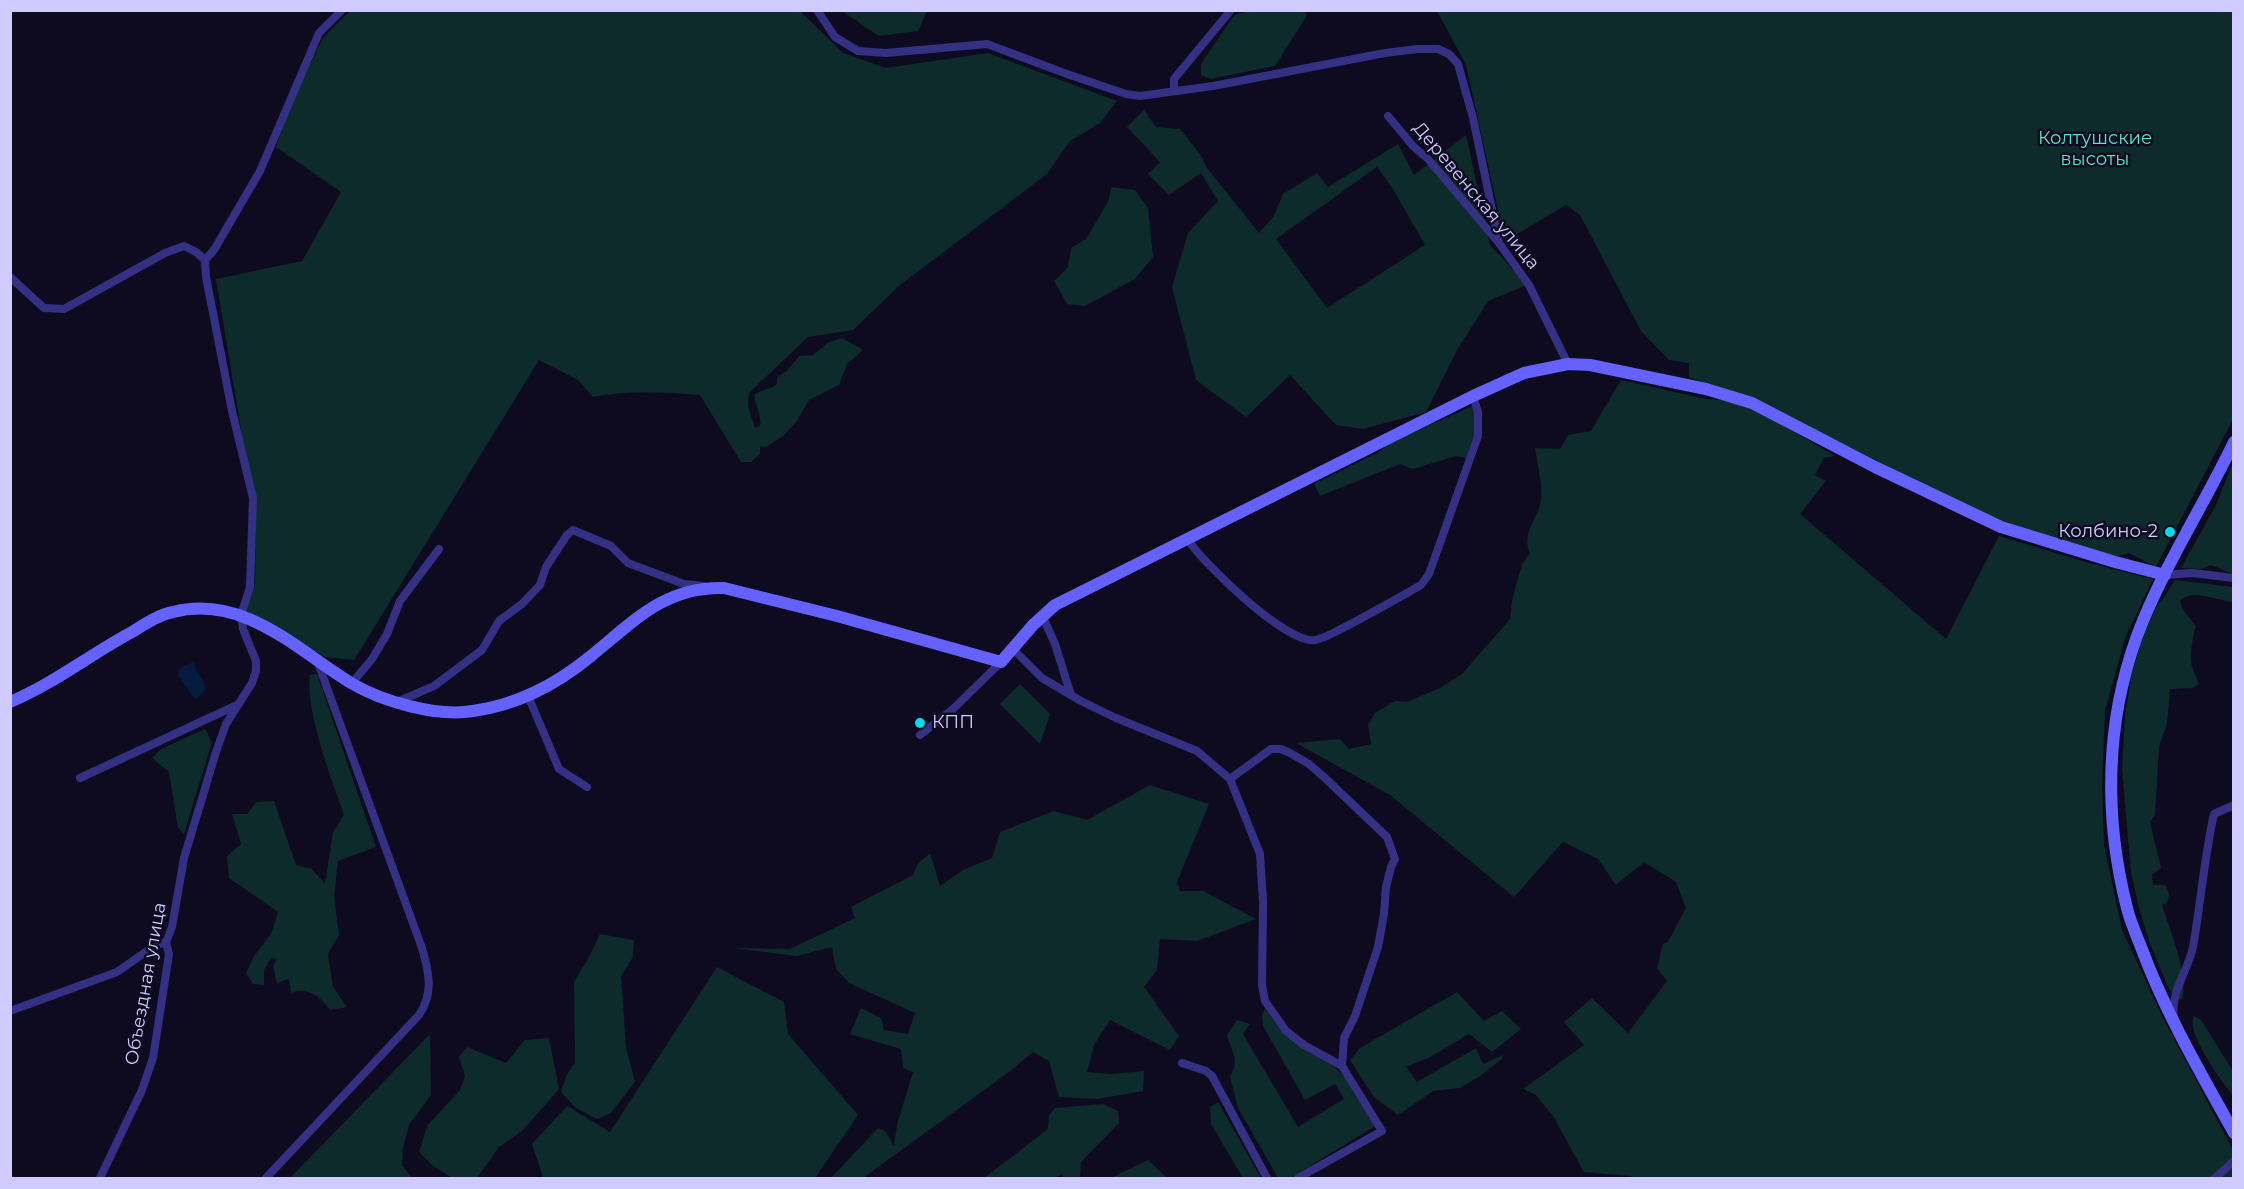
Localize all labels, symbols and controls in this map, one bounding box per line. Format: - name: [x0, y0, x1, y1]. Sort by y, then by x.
- street label: Деревенская улица: [1408, 118, 1544, 274]
- park label: Колтушские высоты: [2038, 128, 2152, 170]
- place label: Колбино-2: [2058, 521, 2158, 543]
- marker: Колбино-2: [2163, 525, 2177, 539]
- place label: КПП: [932, 712, 974, 734]
- marker: КПП: [913, 716, 927, 730]
- street label: Объездная улица: [121, 901, 171, 1067]

